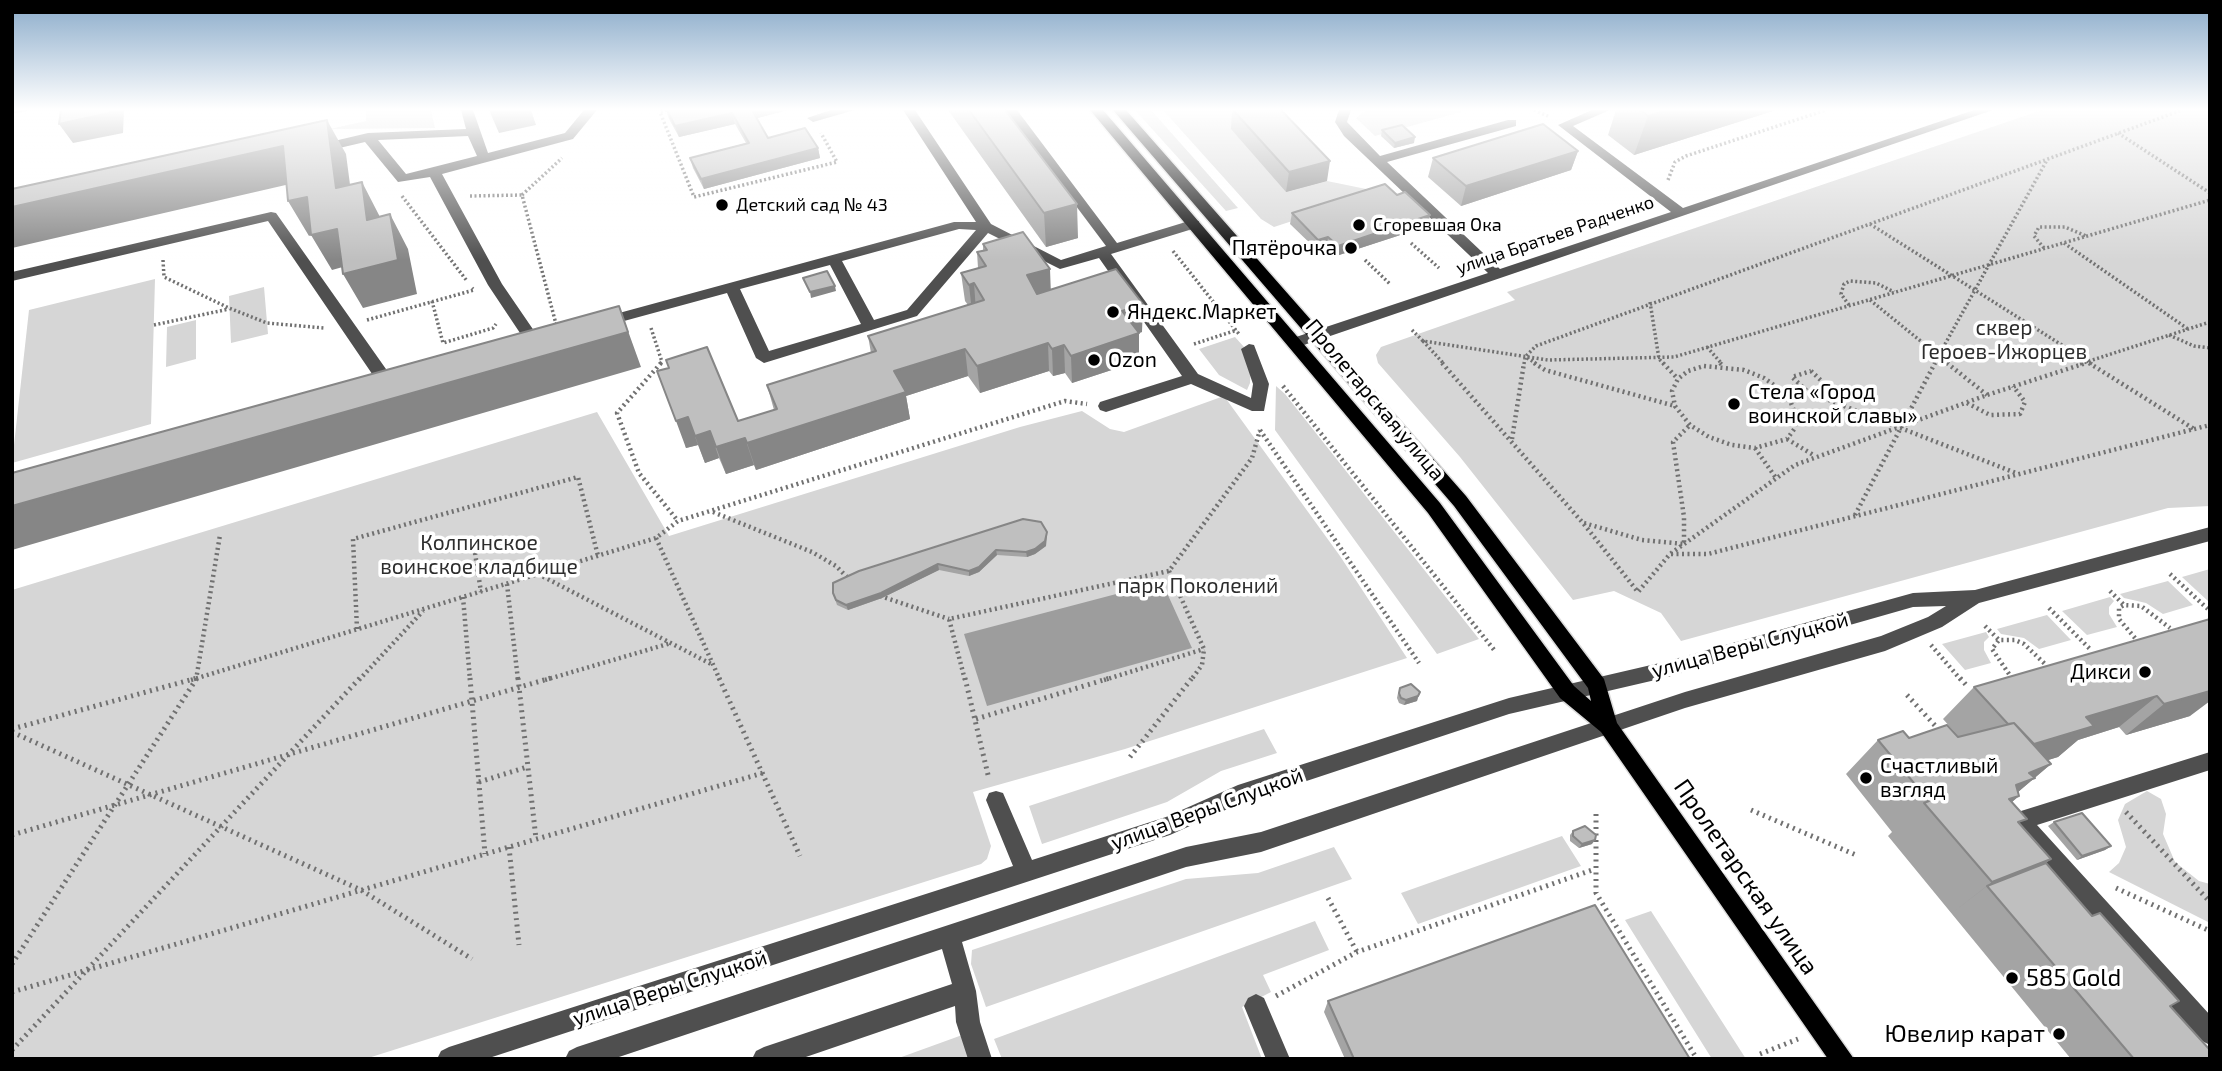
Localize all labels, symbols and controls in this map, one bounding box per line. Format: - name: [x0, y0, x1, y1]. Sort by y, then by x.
- street label: улица Братьев Радченко: [1453, 191, 1657, 279]
- place label: Детский сад № 43: [736, 194, 888, 216]
- marker: Детский сад № 43: [714, 197, 730, 213]
- place label: Сгоревшая Ока: [1373, 214, 1502, 236]
- marker: Сгоревшая Ока: [1351, 217, 1367, 233]
- place label: Пятёрочка: [1232, 235, 1337, 261]
- marker: Пятёрочка: [1343, 240, 1359, 256]
- place label: Яндекс.Маркет: [1127, 299, 1277, 325]
- marker: Яндекс.Маркет: [1105, 304, 1121, 320]
- street label: Пролетарская улица: [1300, 314, 1450, 486]
- park label: сквер Героев-Ижорцев: [1921, 315, 2087, 365]
- place label: Ozon: [1108, 347, 1157, 373]
- marker: Ozon: [1086, 352, 1102, 368]
- place label: Стела «Город воинской славы»: [1748, 379, 1917, 429]
- marker: Стела «Город воинской славы»: [1726, 396, 1742, 412]
- park label: Колпинское воинское кладбище: [380, 530, 578, 580]
- park label: парк Поколений: [1118, 573, 1278, 599]
- street label: улица Веры Слуцкой: [1649, 607, 1851, 683]
- place label: Дикси: [2070, 659, 2131, 685]
- marker: Дикси: [2137, 664, 2153, 680]
- place label: Счастливый взгляд: [1880, 753, 1998, 803]
- street label: улица Веры Слуцкой: [1107, 763, 1307, 855]
- marker: Счастливый взгляд: [1858, 770, 1874, 786]
- street label: Пролетарская улица: [1668, 774, 1824, 980]
- street label: улица Веры Слуцкой: [570, 945, 770, 1031]
- place label: 585 Gold: [2026, 964, 2121, 992]
- marker: 585 Gold: [2004, 970, 2020, 986]
- place label: Ювелир карат: [1884, 1020, 2045, 1048]
- marker: Ювелир карат: [2051, 1026, 2067, 1042]

